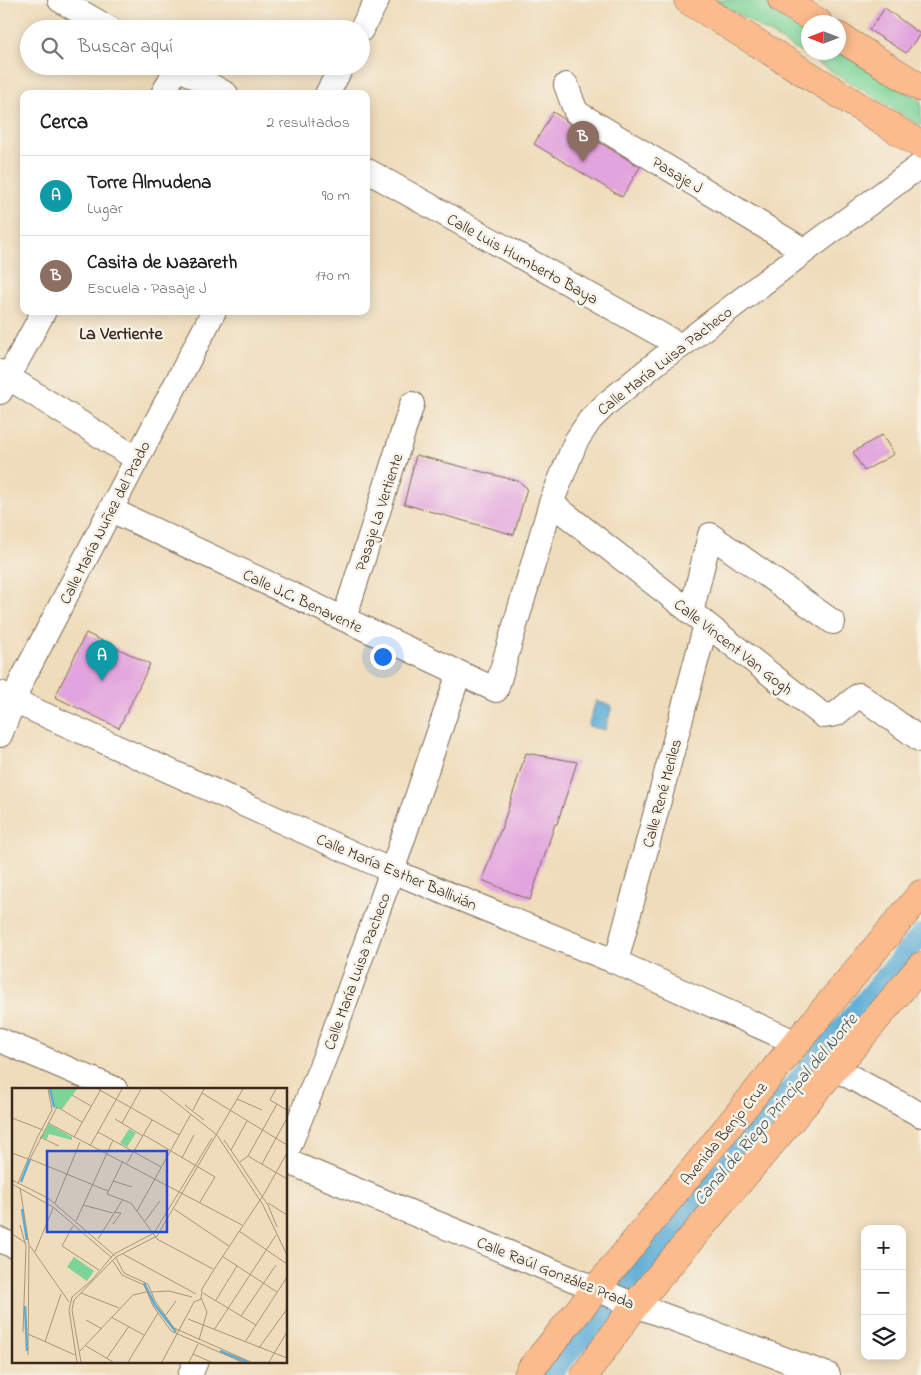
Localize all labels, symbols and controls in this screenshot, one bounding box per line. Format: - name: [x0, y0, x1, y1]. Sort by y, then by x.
- north arrow: [801, 15, 846, 60]
- search box: [20, 20, 370, 75]
- icon: search: [38, 34, 66, 62]
- text: Buscar aquí: [78, 34, 173, 61]
- text: Cerca: [40, 108, 88, 138]
- text: 2 resultados: [267, 111, 350, 135]
- pin: B: [567, 121, 599, 162]
- street label: Pasaje J: [647, 151, 707, 200]
- text: Torre Almudena: [87, 170, 211, 197]
- text: A: [51, 184, 61, 208]
- text: 90 m: [322, 184, 350, 208]
- text: Lugar: [87, 197, 123, 221]
- street label: Calle Luis Humberto Baya: [442, 208, 602, 311]
- text: Casita de Nazareth: [87, 250, 237, 277]
- text: B: [51, 264, 61, 288]
- text: 170 m: [315, 264, 350, 288]
- text: Escuela · Pasaje J: [87, 277, 207, 301]
- street label: Calle María Luisa Pacheco: [593, 301, 738, 422]
- district label: La Vertiente: [79, 322, 164, 348]
- street label: Calle María Nuñez del Prado: [54, 437, 157, 609]
- street label: Pasaje La Vertiente: [350, 450, 410, 574]
- street label: Calle J.C. Benavente: [238, 564, 367, 640]
- street label: Calle Vincent Van Gogh: [668, 593, 797, 702]
- pin: A: [86, 640, 118, 681]
- your location: [370, 644, 396, 670]
- street label: Calle René Meriles: [637, 736, 689, 851]
- street label: Calle María Esther Ballivián: [312, 828, 480, 918]
- street label: Calle María Luisa Pacheco: [318, 890, 397, 1054]
- water label: Canal de Riego Principal del Norte: [688, 1008, 865, 1212]
- street label: Avenida Benjo Cruz: [675, 1077, 774, 1191]
- inset map: [12, 1088, 288, 1362]
- map controls: [861, 1225, 906, 1360]
- button: +: [861, 1225, 906, 1270]
- street label: Calle Raúl González Prada: [473, 1231, 638, 1317]
- button: −: [861, 1270, 906, 1315]
- button: layers: [861, 1315, 906, 1360]

